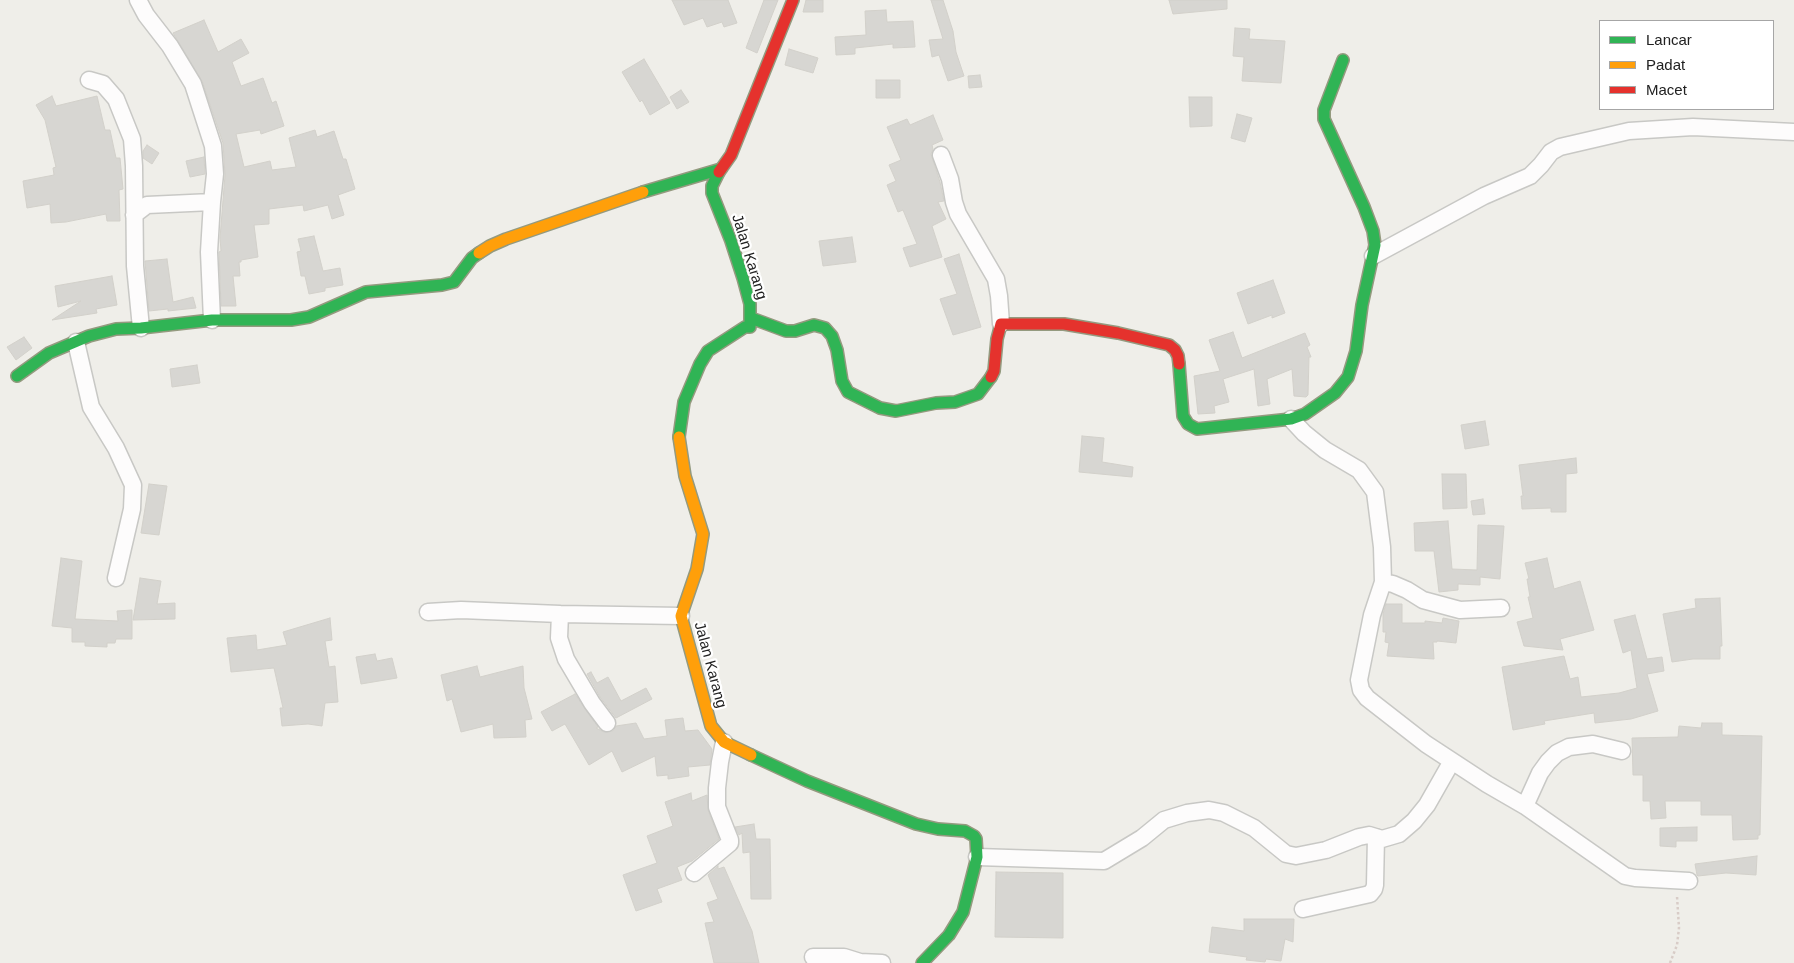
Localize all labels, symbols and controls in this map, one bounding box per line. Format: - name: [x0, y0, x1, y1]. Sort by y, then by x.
- legend: [1599, 20, 1774, 110]
- text: Lancar: [1646, 31, 1692, 48]
- text: Padat: [1646, 56, 1685, 73]
- text: Macet: [1646, 81, 1687, 98]
- street label: Jalan Karang: [727, 212, 771, 302]
- street label: Jalan Karang: [690, 620, 730, 710]

